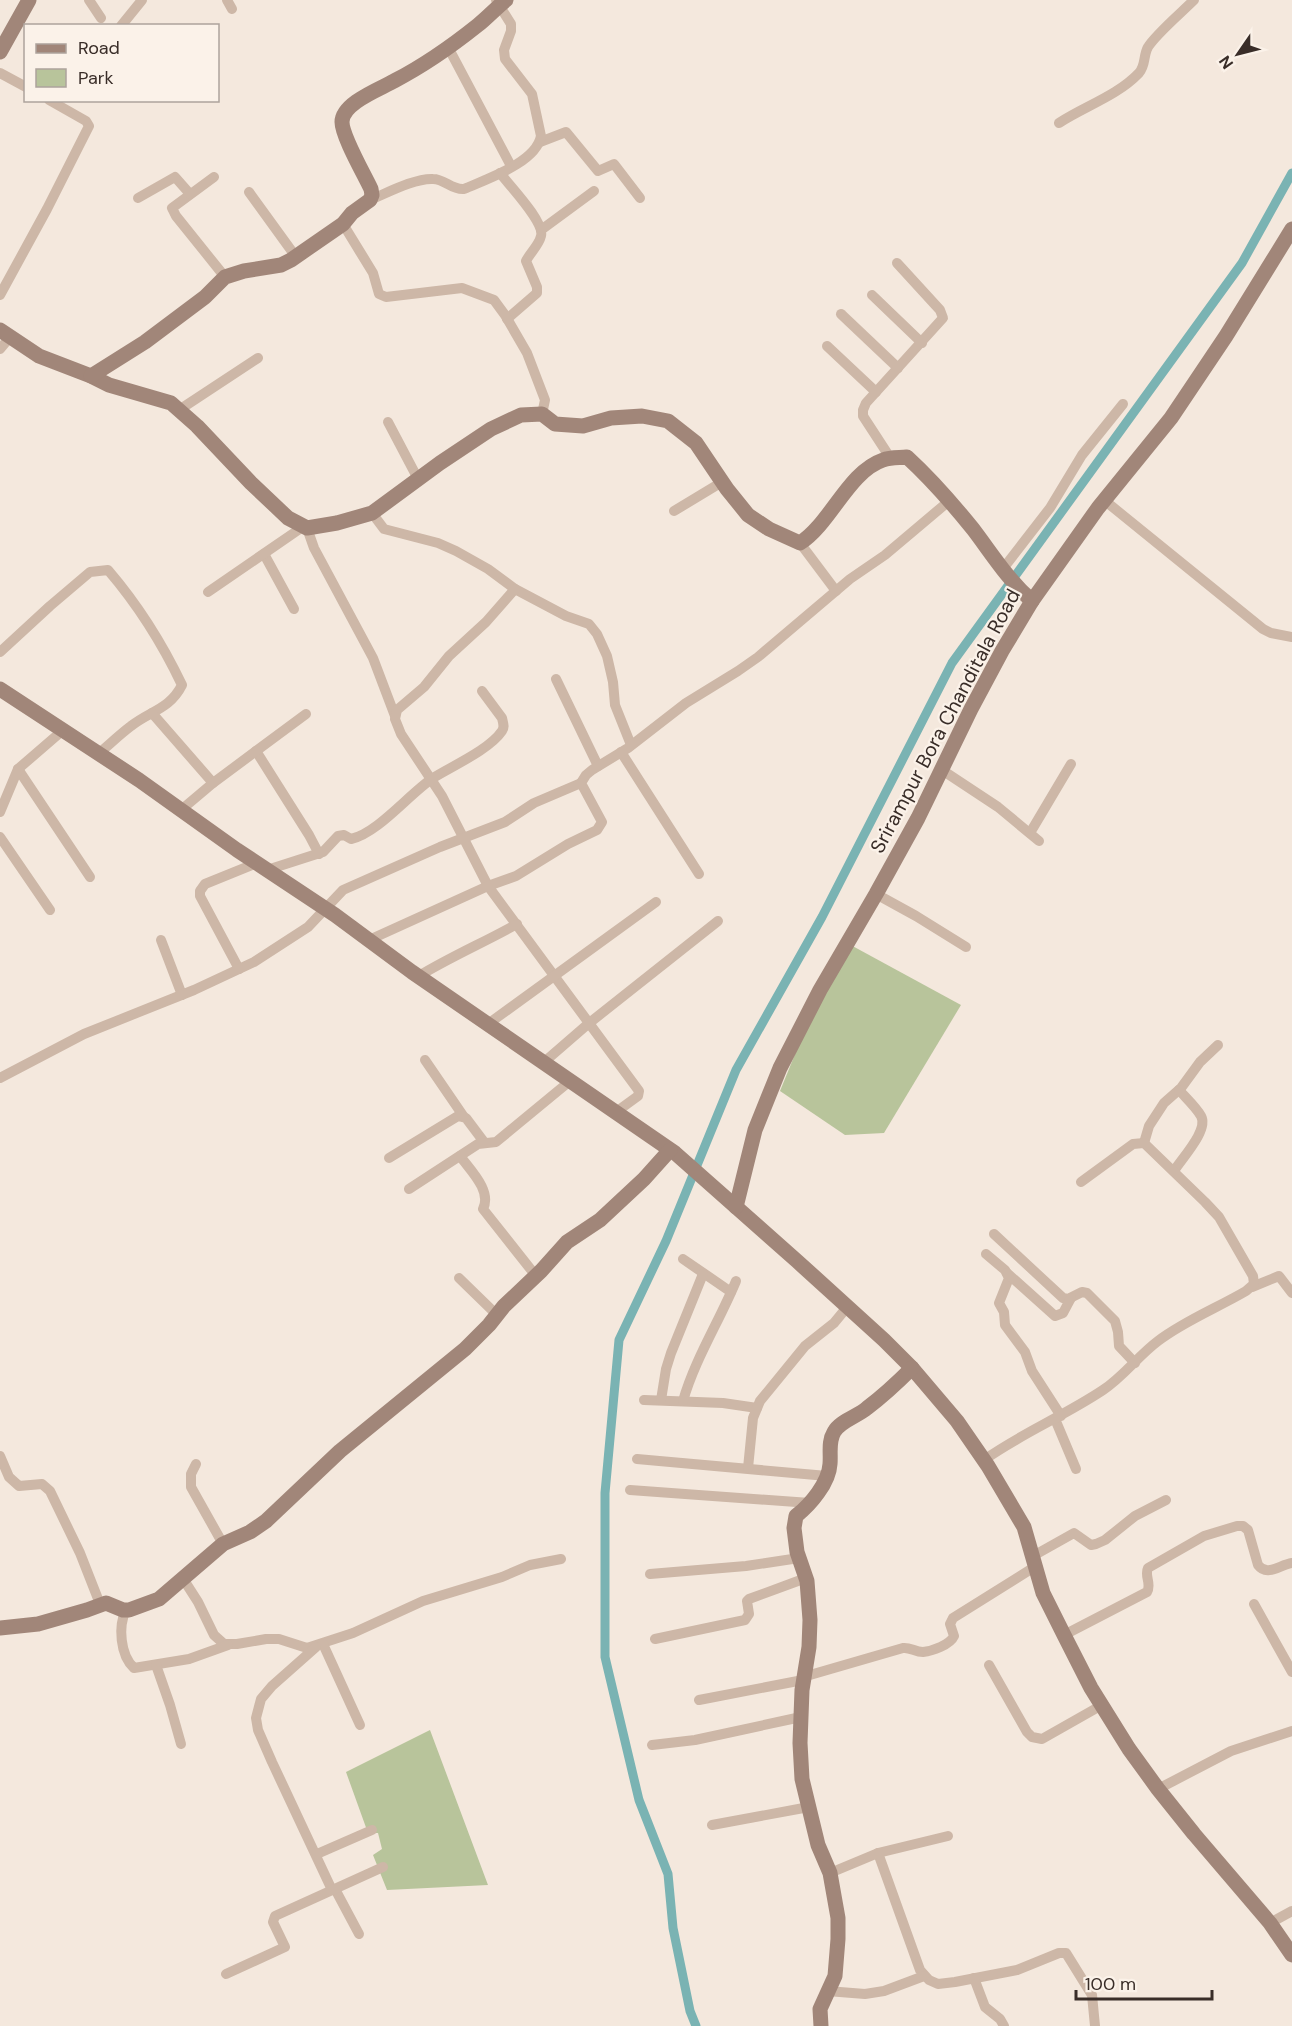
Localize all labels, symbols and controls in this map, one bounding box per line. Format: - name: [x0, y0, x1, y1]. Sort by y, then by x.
- legend: [24, 24, 219, 102]
- north arrow: [1208, 24, 1268, 84]
- text: Road: [78, 36, 120, 60]
- text: N: [1214, 52, 1238, 73]
- text: Park: [78, 66, 114, 90]
- street label: Srirampur Bora Chanditala Road: [864, 584, 1026, 858]
- scale bar: [1076, 1963, 1212, 2001]
- text: 100 m: [1085, 1972, 1136, 1996]

